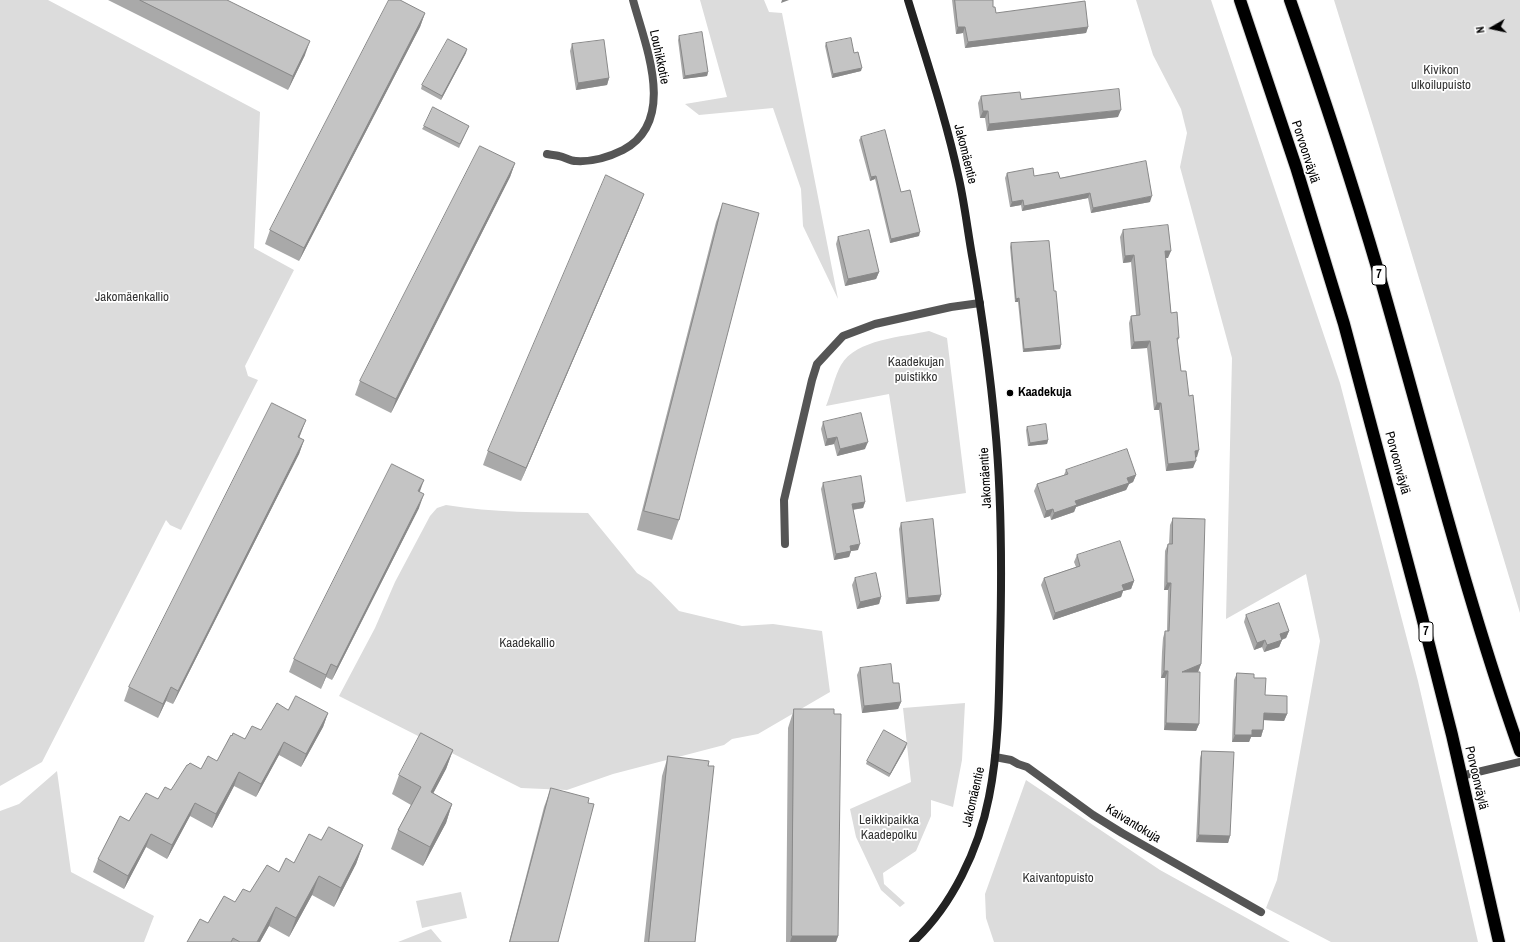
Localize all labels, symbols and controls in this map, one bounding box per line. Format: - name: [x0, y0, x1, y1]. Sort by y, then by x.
- north arrow: [1472, 8, 1512, 48]
- text: N: [1473, 26, 1488, 34]
- street label: Louhikkotie: [646, 28, 672, 86]
- park label: Kivikon ulkoilupuisto: [1411, 63, 1471, 94]
- street label: Porvoonväylä: [1288, 119, 1322, 185]
- street label: Jakomäentie: [950, 123, 980, 185]
- road number: 7: [1372, 265, 1386, 285]
- park label: Jakomäenkallio: [95, 290, 169, 306]
- park label: Kaadekujan puistikko: [888, 355, 944, 386]
- place label: Kaadekuja: [1018, 385, 1071, 401]
- marker: Kaadekuja: [1005, 388, 1015, 398]
- street label: Porvoonväylä: [1381, 430, 1413, 496]
- street label: Jakomäentie: [977, 447, 995, 509]
- road number: 7: [1419, 622, 1433, 642]
- park label: Kaadekallio: [499, 636, 555, 652]
- street label: Porvoonväylä: [1461, 745, 1491, 811]
- street label: Jakomäentie: [960, 766, 988, 828]
- street label: Kaivantokuja: [1103, 801, 1163, 847]
- park label: Leikkipaikka Kaadepolku: [859, 813, 919, 844]
- park label: Kaivantopuisto: [1022, 871, 1094, 887]

